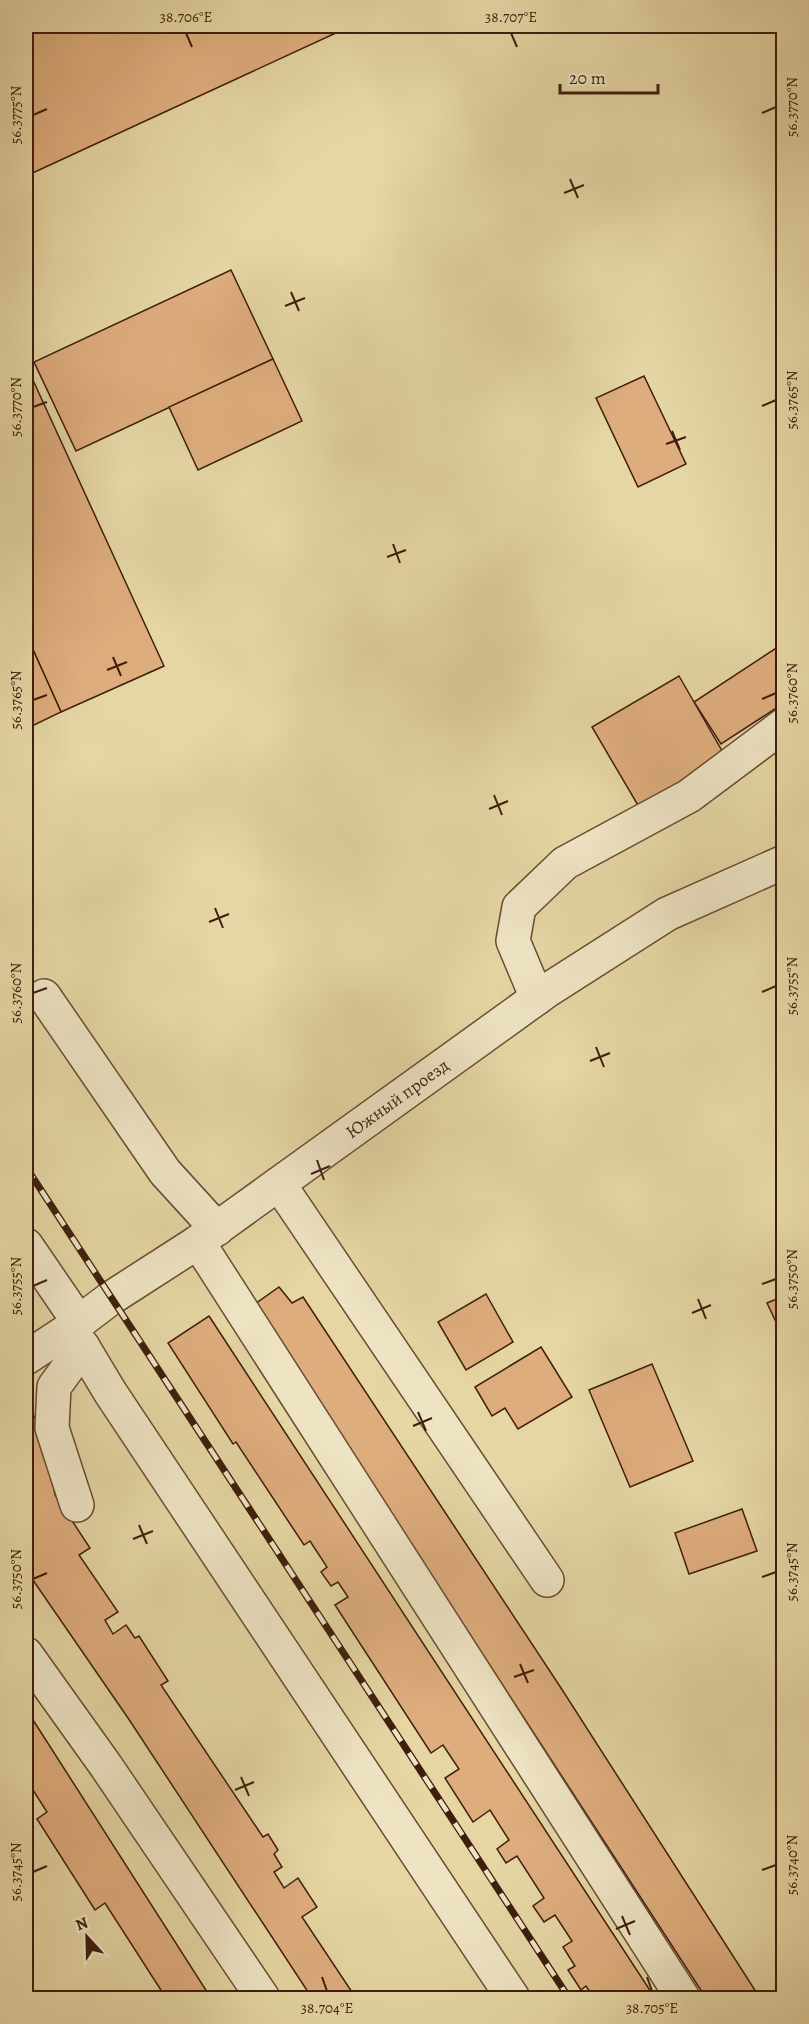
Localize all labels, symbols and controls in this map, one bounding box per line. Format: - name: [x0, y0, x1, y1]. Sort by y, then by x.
- text: 38.706°E: [160, 7, 212, 27]
- text: 38.707°E: [485, 7, 537, 27]
- scale bar: [560, 57, 658, 95]
- text: 20 m: [569, 66, 606, 90]
- text: 56.3770°N: [782, 77, 802, 137]
- text: 56.3775°N: [6, 86, 26, 144]
- text: 56.3765°N: [782, 370, 802, 430]
- text: 56.3770°N: [6, 377, 26, 437]
- text: 56.3760°N: [782, 662, 802, 723]
- text: 56.3765°N: [6, 670, 26, 730]
- text: 56.3755°N: [782, 956, 802, 1015]
- text: 56.3760°N: [6, 962, 26, 1023]
- street label: Южный проезд: [341, 1053, 454, 1144]
- text: 56.3750°N: [782, 1249, 802, 1309]
- text: 56.3755°N: [6, 1256, 26, 1315]
- text: 56.3745°N: [782, 1542, 802, 1602]
- text: 56.3750°N: [6, 1549, 26, 1609]
- text: 56.3740°N: [782, 1834, 802, 1895]
- text: 56.3745°N: [6, 1842, 26, 1902]
- north arrow: [57, 1907, 117, 1967]
- text: N: [72, 1912, 92, 1936]
- text: 38.704°E: [301, 1998, 353, 2018]
- text: 38.705°E: [626, 1998, 678, 2018]

